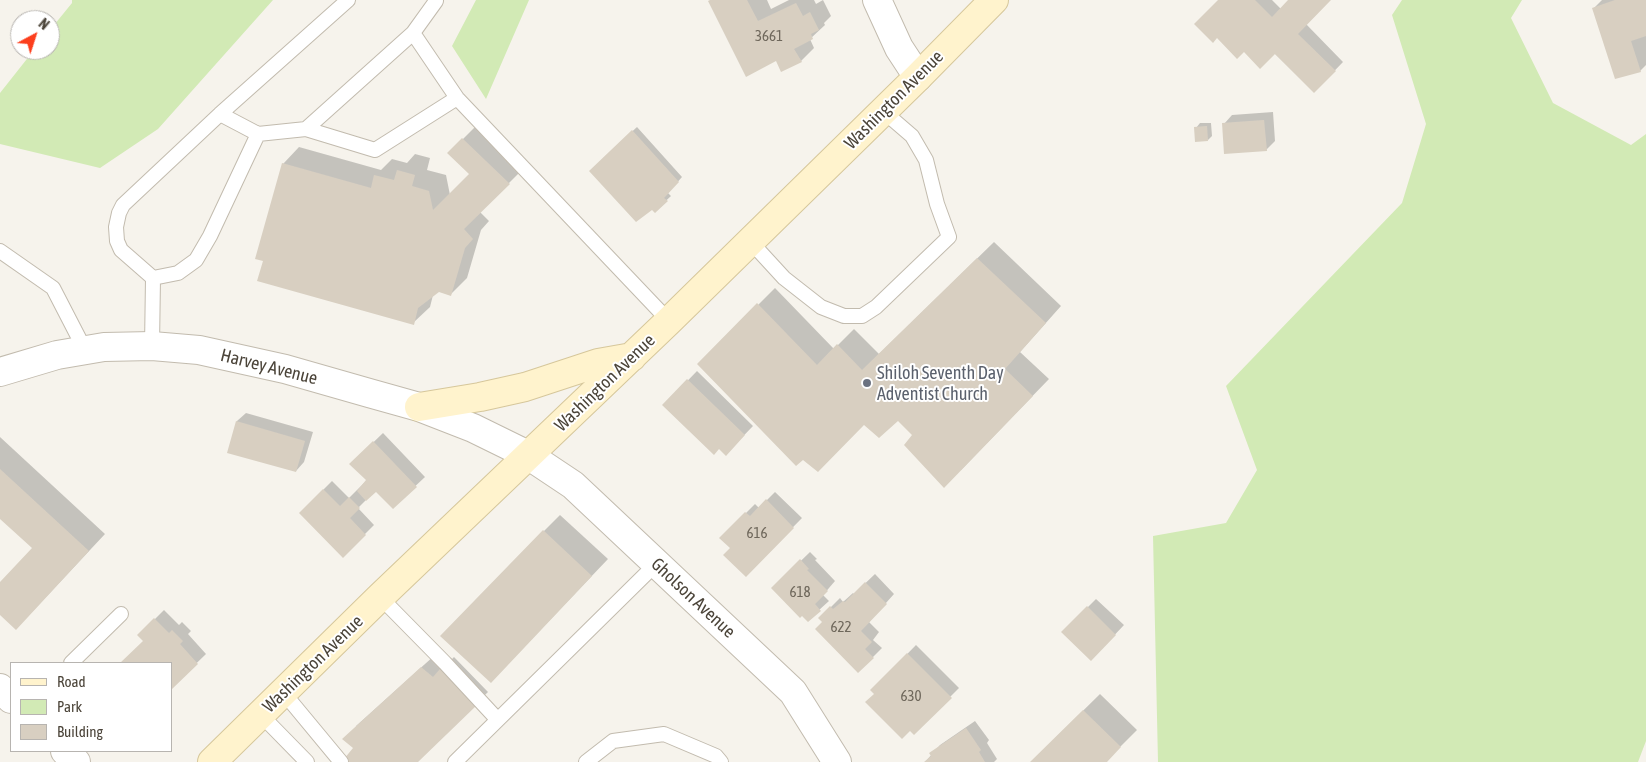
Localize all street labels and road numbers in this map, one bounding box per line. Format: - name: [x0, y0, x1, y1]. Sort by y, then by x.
- street label: Washington Avenue: [840, 46, 948, 154]
- street label: Washington Avenue: [550, 330, 660, 436]
- street label: Harvey Avenue: [218, 345, 320, 389]
- street label: Gholson Avenue: [646, 554, 740, 642]
- street label: Washington Avenue: [258, 611, 368, 717]

